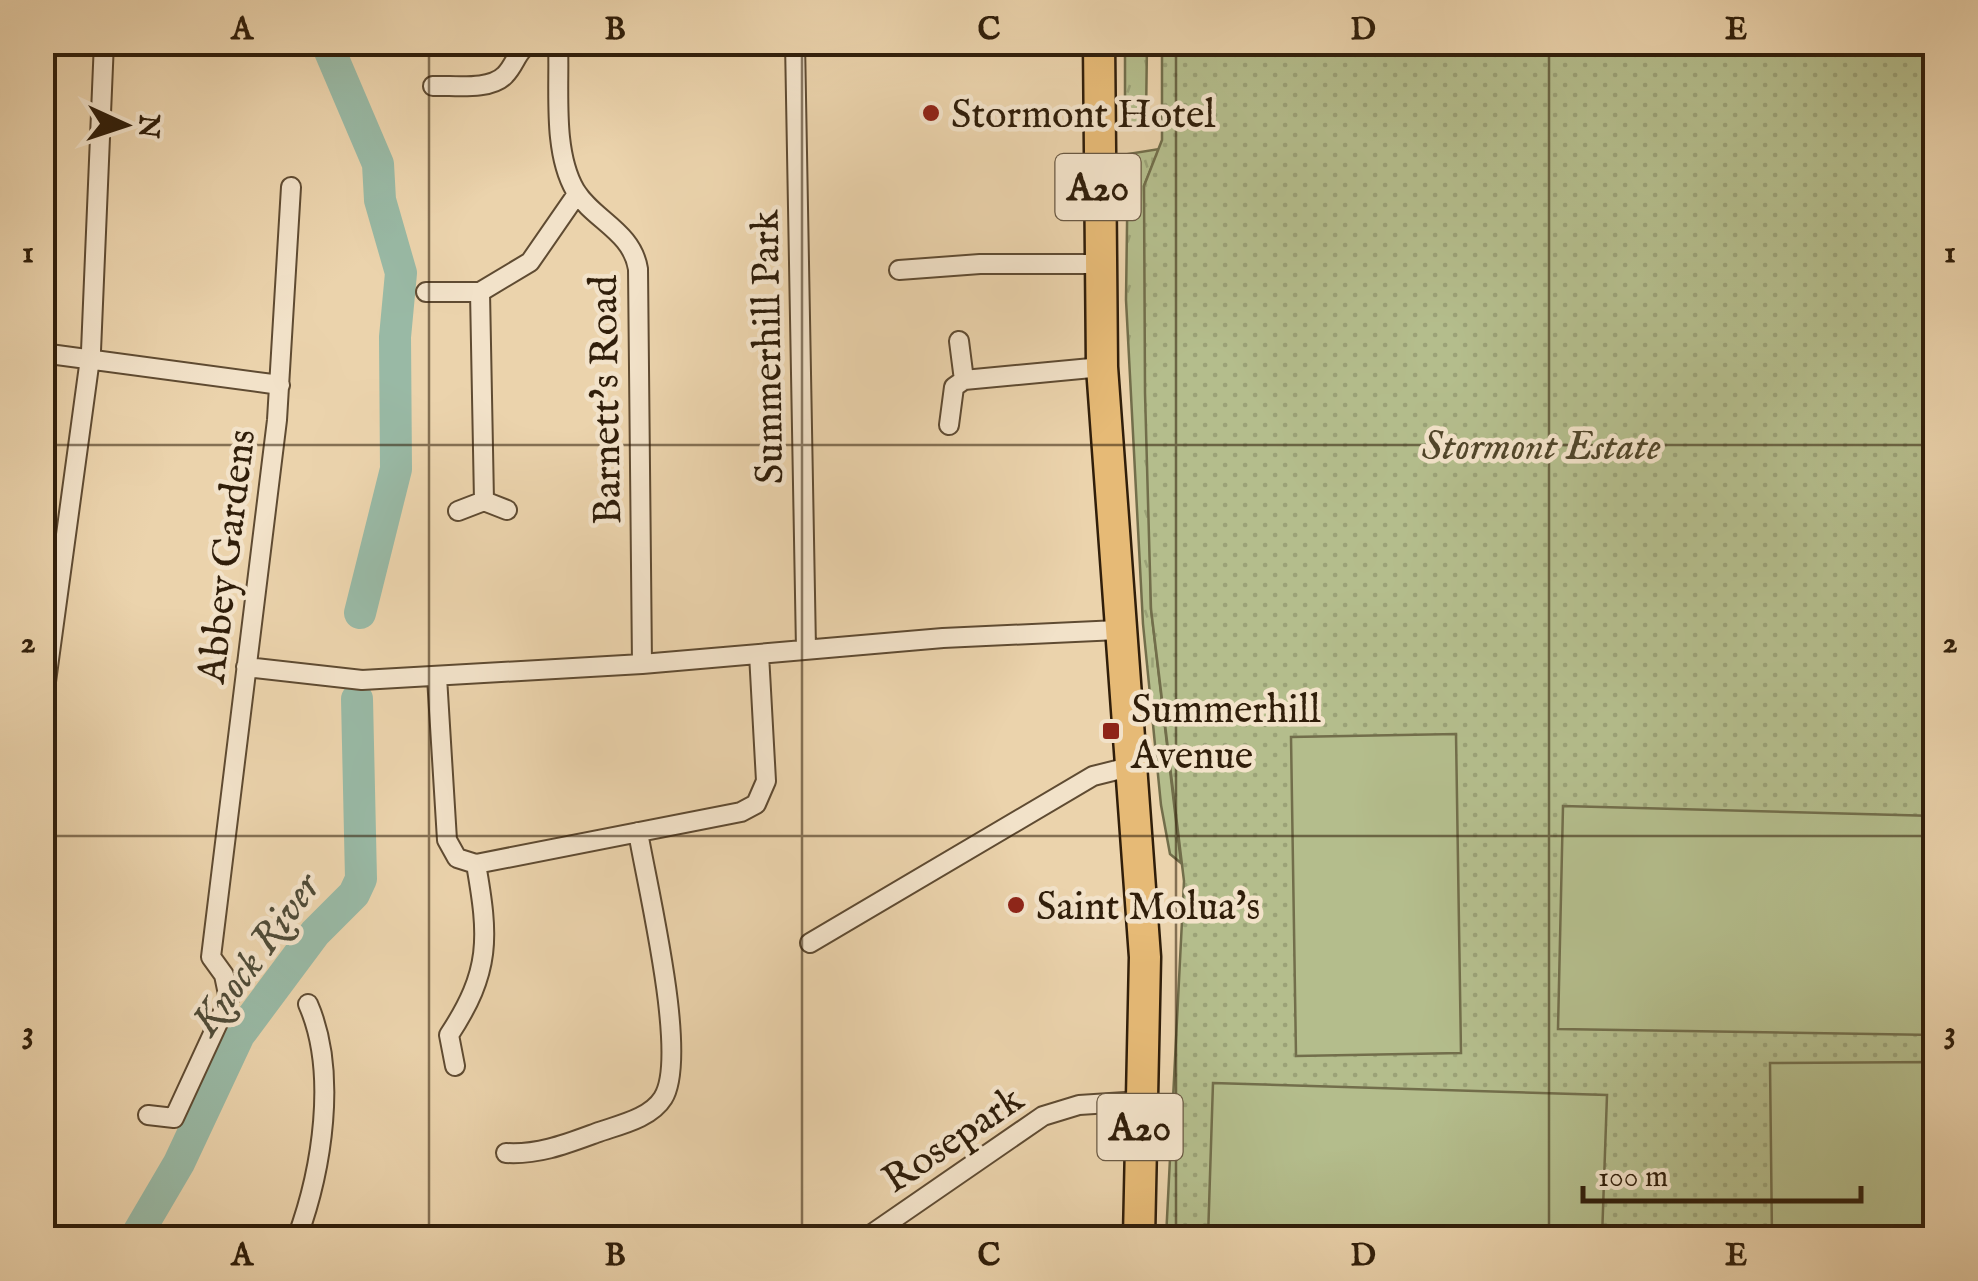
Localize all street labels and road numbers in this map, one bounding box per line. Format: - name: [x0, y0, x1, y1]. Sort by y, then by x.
- road number: A20: [1056, 154, 1140, 220]
- street label: Summerhill Park: [742, 209, 797, 485]
- street label: Barnett's Road: [580, 274, 635, 525]
- street label: Abbey Gardens: [187, 427, 269, 687]
- street label: Rosepark: [874, 1075, 1035, 1207]
- road number: A20: [1098, 1094, 1182, 1160]

